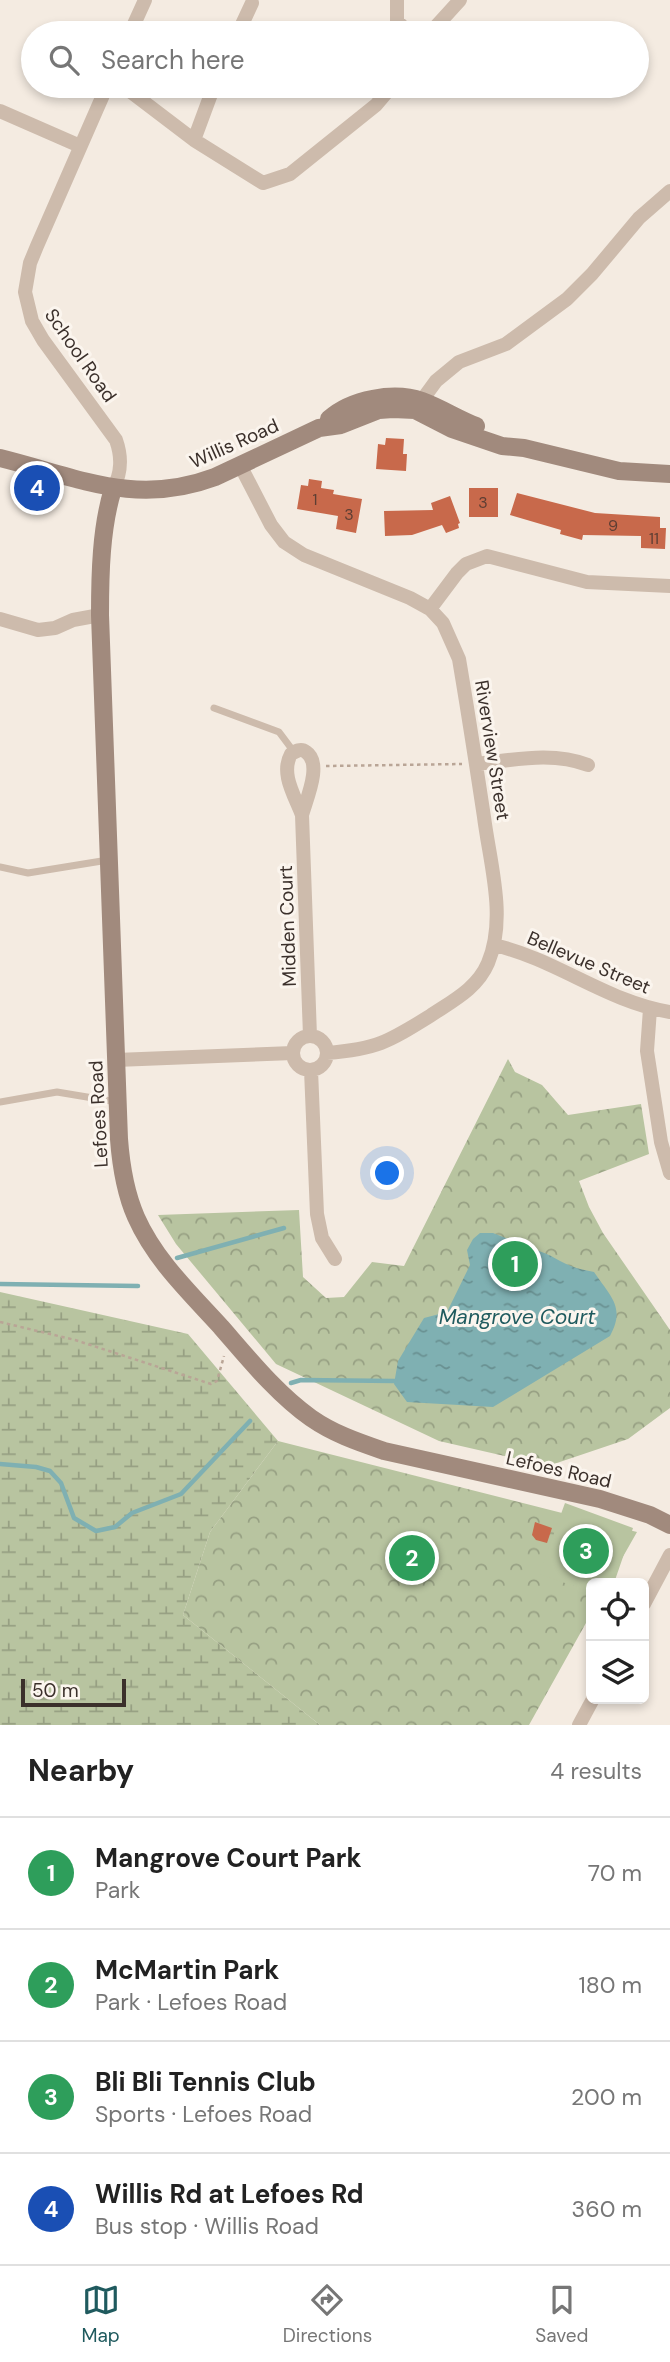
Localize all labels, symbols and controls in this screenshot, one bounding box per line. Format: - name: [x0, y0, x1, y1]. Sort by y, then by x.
- search box: [21, 21, 649, 98]
- icon: search: [45, 41, 83, 79]
- text: Search here: [101, 43, 244, 77]
- street label: School Road: [39, 304, 122, 407]
- street label: Willis Road: [186, 413, 283, 474]
- pin: 4: [14, 462, 60, 514]
- house number: 1: [313, 489, 318, 510]
- house number: 3: [478, 492, 488, 513]
- house number: 3: [344, 504, 354, 525]
- house number: 9: [608, 515, 618, 536]
- house number: 11: [649, 528, 659, 549]
- street label: Riverview Street: [469, 678, 516, 822]
- street label: Midden Court: [273, 865, 302, 987]
- street label: Bellevue Street: [523, 925, 654, 1000]
- street label: Lefoes Road: [83, 1060, 114, 1168]
- your location: [370, 1156, 404, 1190]
- pin: 1: [492, 1238, 538, 1290]
- water label: Mangrove Court: [439, 1303, 596, 1331]
- street label: Lefoes Road: [504, 1445, 614, 1494]
- pin: 3: [563, 1525, 609, 1577]
- pin: 2: [389, 1532, 435, 1584]
- map controls: [586, 1578, 649, 1704]
- button: locate: [586, 1578, 649, 1641]
- button: layers: [586, 1641, 649, 1704]
- scale bar: [21, 1676, 126, 1708]
- text: 50 m: [32, 1678, 79, 1703]
- text: Nearby: [28, 1751, 134, 1790]
- text: 4 results: [550, 1756, 642, 1786]
- text: Mangrove Court Park: [95, 1841, 361, 1875]
- text: 1: [47, 1858, 55, 1888]
- text: 70 m: [588, 1858, 642, 1888]
- text: Park: [95, 1875, 140, 1905]
- text: McMartin Park: [95, 1953, 279, 1987]
- text: 2: [44, 1970, 58, 2000]
- text: 180 m: [578, 1970, 642, 2000]
- text: Park · Lefoes Road: [95, 1987, 287, 2017]
- text: Bli Bli Tennis Club: [95, 2065, 316, 2099]
- text: 3: [44, 2082, 58, 2112]
- text: 200 m: [571, 2082, 642, 2112]
- text: Sports · Lefoes Road: [95, 2099, 312, 2129]
- text: Willis Rd at Lefoes Rd: [95, 2177, 364, 2211]
- text: 4: [44, 2194, 58, 2224]
- text: 360 m: [572, 2194, 642, 2224]
- text: Bus stop · Willis Road: [95, 2211, 319, 2241]
- tab: Map: [82, 2281, 120, 2348]
- tab: Directions: [283, 2281, 372, 2348]
- tab: Saved: [535, 2281, 588, 2348]

